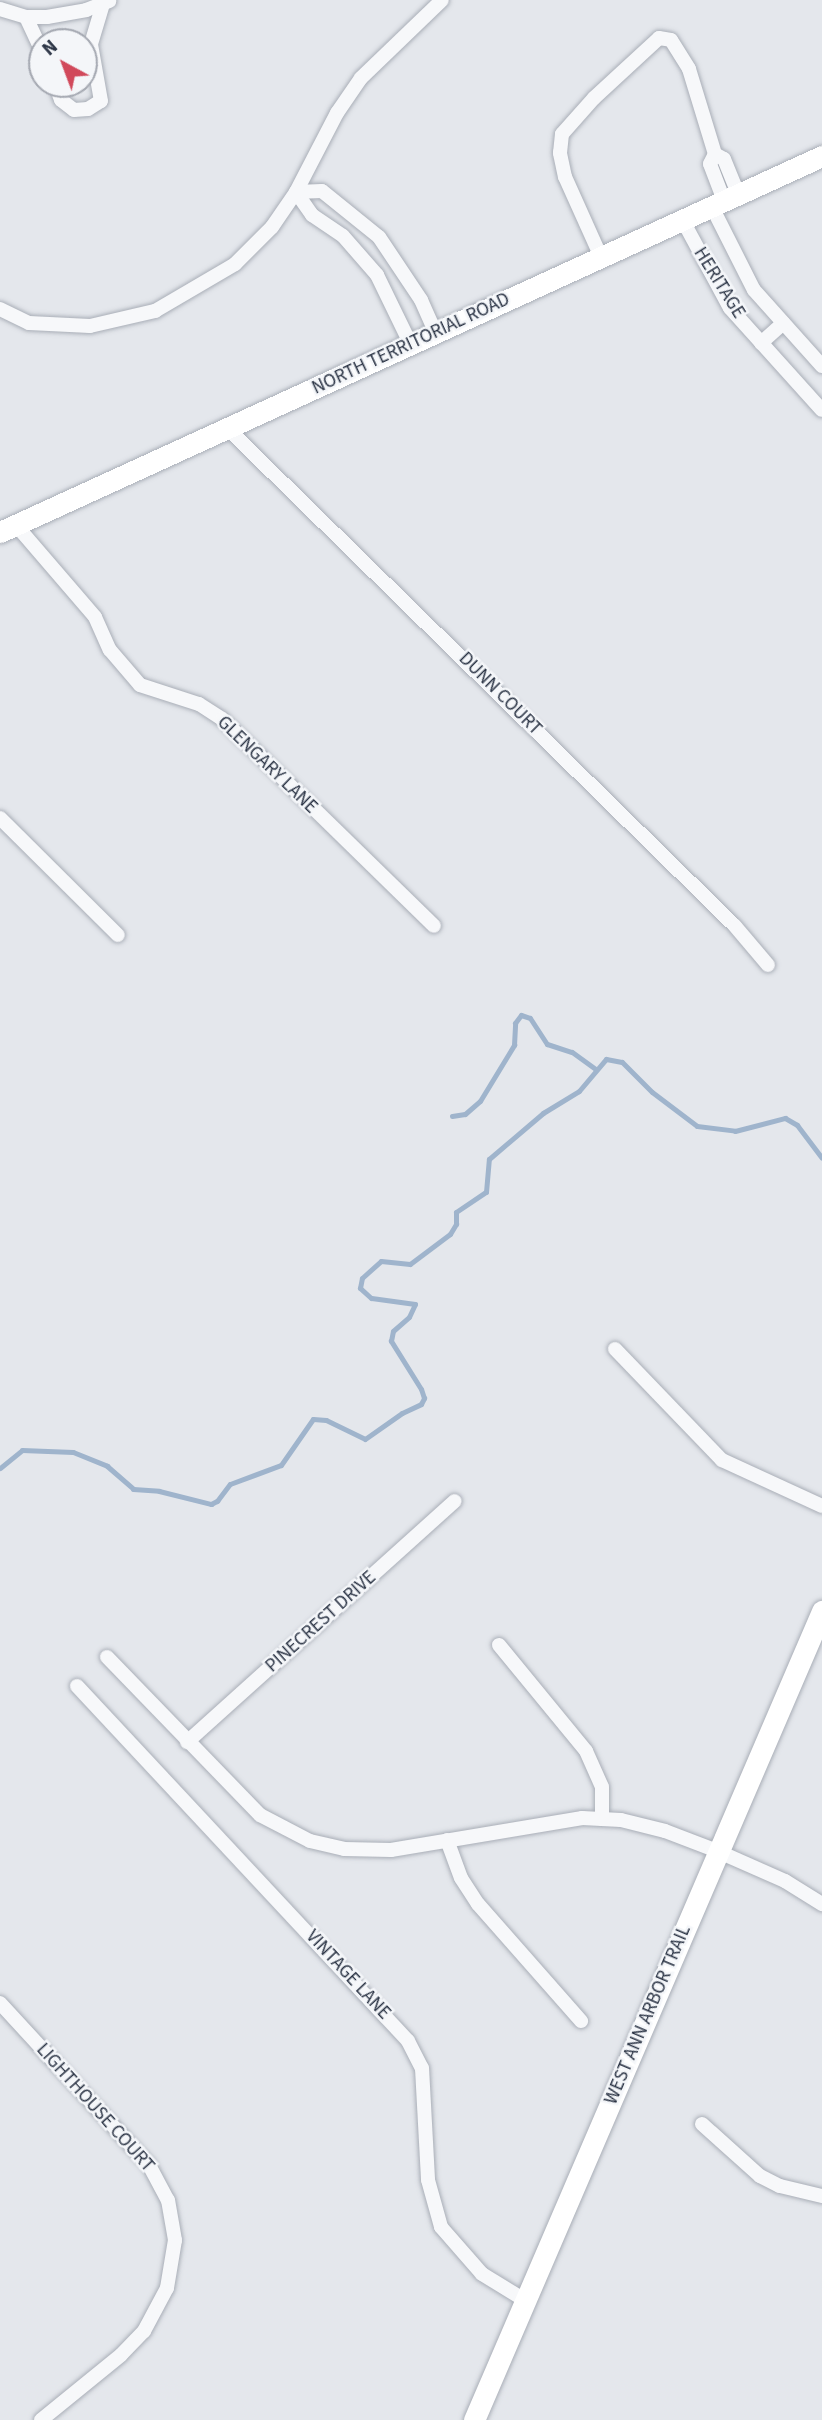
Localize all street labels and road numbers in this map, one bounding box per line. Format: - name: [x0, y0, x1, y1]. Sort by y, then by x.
- street label: HERITAGE: [688, 243, 750, 323]
- street label: NORTH TERRITORIAL ROAD: [309, 288, 513, 400]
- street label: DUNN COURT: [454, 648, 546, 740]
- street label: GLENGARY LANE: [212, 711, 322, 819]
- street label: PINECREST DRIVE: [261, 1566, 381, 1678]
- street label: WEST ANN ARBOR TRAIL: [600, 1922, 696, 2108]
- street label: VINTAGE LANE: [301, 1926, 395, 2024]
- street label: LIGHTHOUSE COURT: [31, 2039, 159, 2177]

